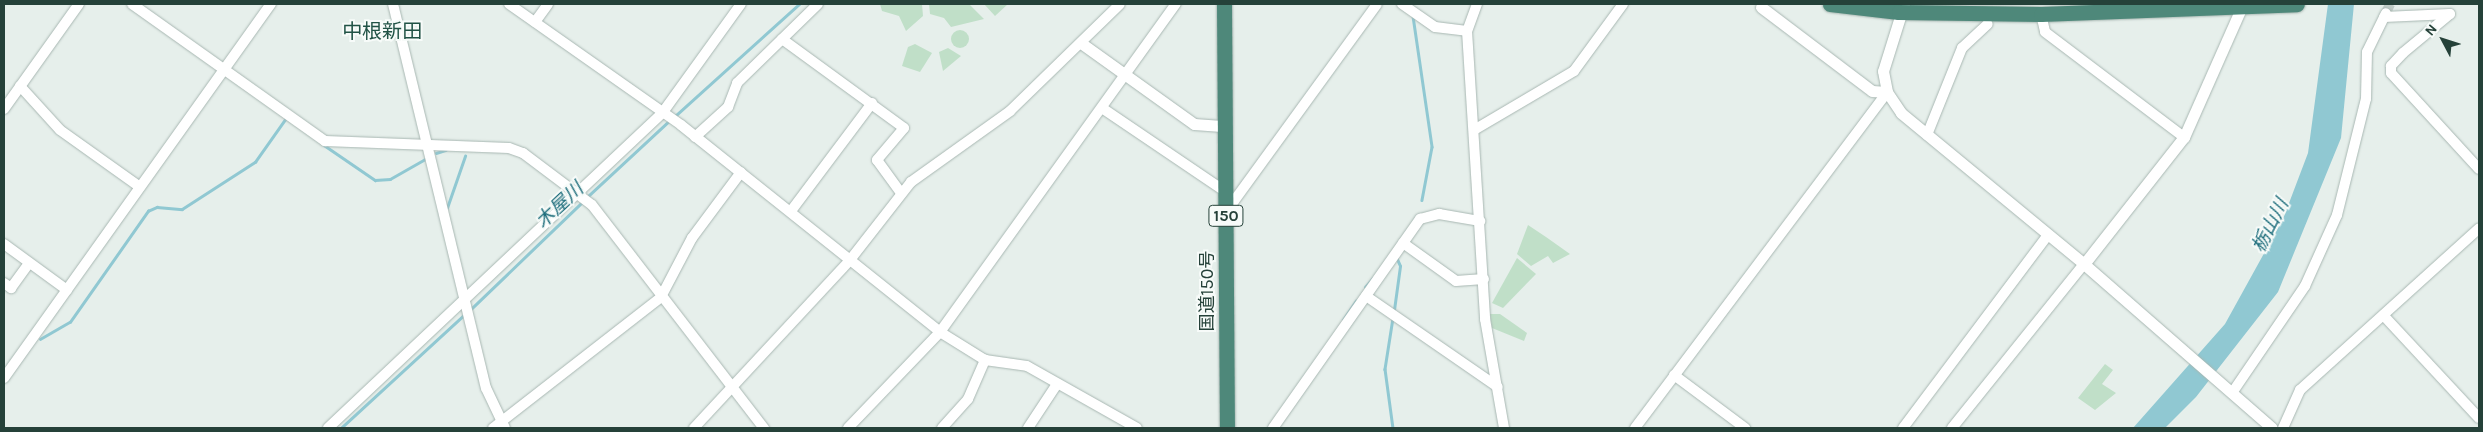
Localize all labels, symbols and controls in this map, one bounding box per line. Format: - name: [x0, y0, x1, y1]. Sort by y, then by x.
- north arrow: [2418, 15, 2468, 65]
- district label: 中根新田: [342, 19, 422, 43]
- text: N: [2421, 21, 2441, 39]
- water label: 木屋川: [531, 178, 589, 234]
- water label: 栃山川: [2248, 195, 2294, 257]
- road number: 150: [1207, 202, 1245, 230]
- street label: 国道150号: [1196, 251, 1218, 331]

